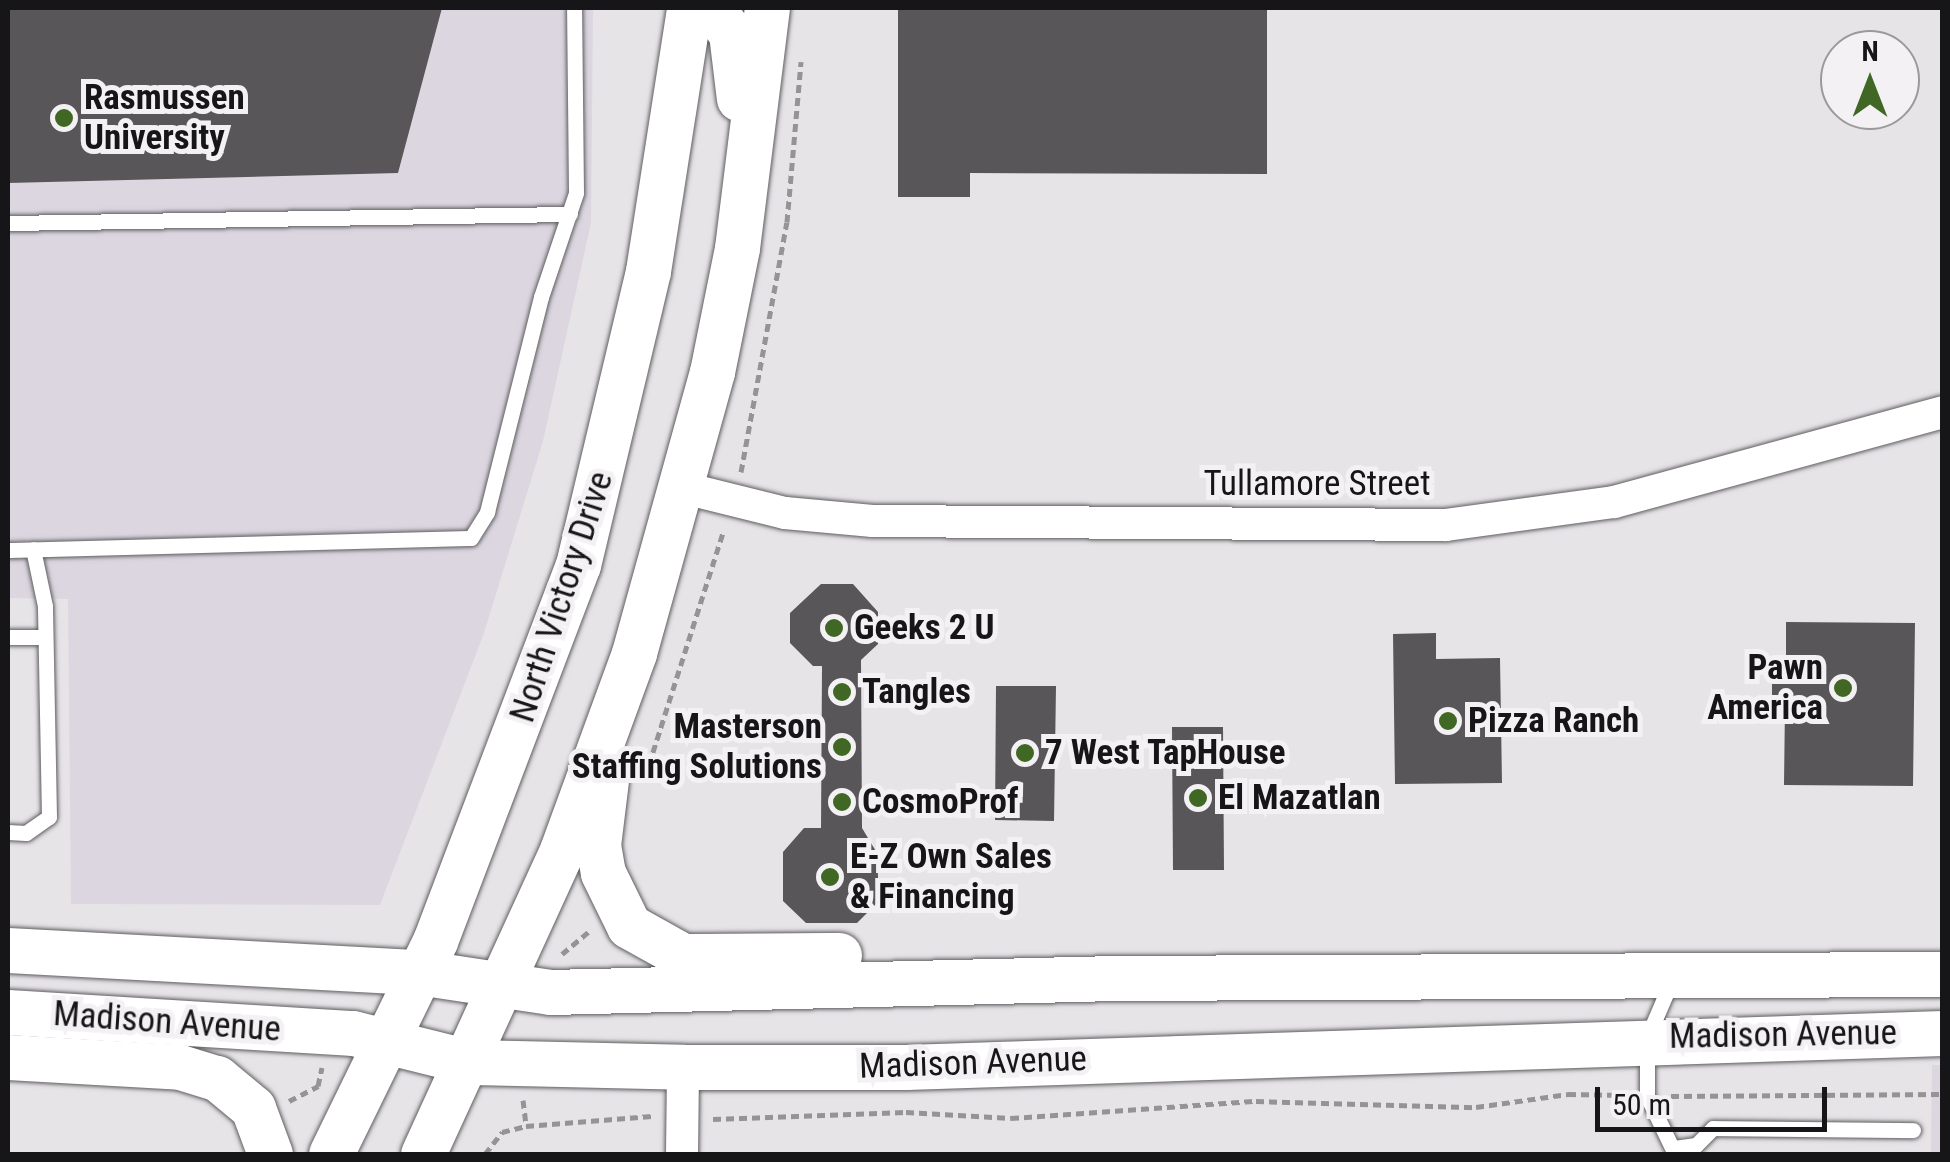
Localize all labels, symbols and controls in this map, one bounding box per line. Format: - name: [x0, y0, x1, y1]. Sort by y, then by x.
- north arrow: [1820, 30, 1920, 130]
- text: N: [1861, 35, 1879, 68]
- place label: Rasmussen University: [84, 77, 245, 159]
- marker: Rasmussen University: [53, 107, 75, 129]
- street label: Tullamore Street: [1203, 463, 1431, 505]
- street label: North Victory Drive: [502, 466, 622, 728]
- place label: Geeks 2 U: [854, 607, 994, 649]
- marker: Geeks 2 U: [823, 617, 845, 639]
- place label: Pawn America: [1707, 647, 1823, 729]
- place label: Tangles: [862, 671, 971, 713]
- marker: Pawn America: [1832, 677, 1854, 699]
- marker: Tangles: [831, 681, 853, 703]
- place label: Pizza Ranch: [1468, 700, 1639, 742]
- place label: Masterson Staffing Solutions: [572, 706, 822, 788]
- marker: Pizza Ranch: [1437, 710, 1459, 732]
- place label: 7 West TapHouse: [1045, 732, 1287, 774]
- marker: Masterson Staffing Solutions: [831, 736, 853, 758]
- marker: 7 West TapHouse: [1014, 742, 1036, 764]
- place label: El Mazatlan: [1218, 777, 1381, 819]
- place label: CosmoProf: [862, 781, 1018, 823]
- marker: El Mazatlan: [1187, 787, 1209, 809]
- marker: CosmoProf: [831, 791, 853, 813]
- place label: E-Z Own Sales & Financing: [850, 836, 1052, 918]
- marker: E-Z Own Sales & Financing: [819, 866, 841, 888]
- street label: Madison Avenue: [52, 993, 282, 1051]
- street label: Madison Avenue: [1669, 1012, 1897, 1058]
- street label: Madison Avenue: [858, 1038, 1088, 1088]
- scale bar: [1600, 1067, 1832, 1129]
- text: 50 m: [1612, 1087, 1671, 1122]

